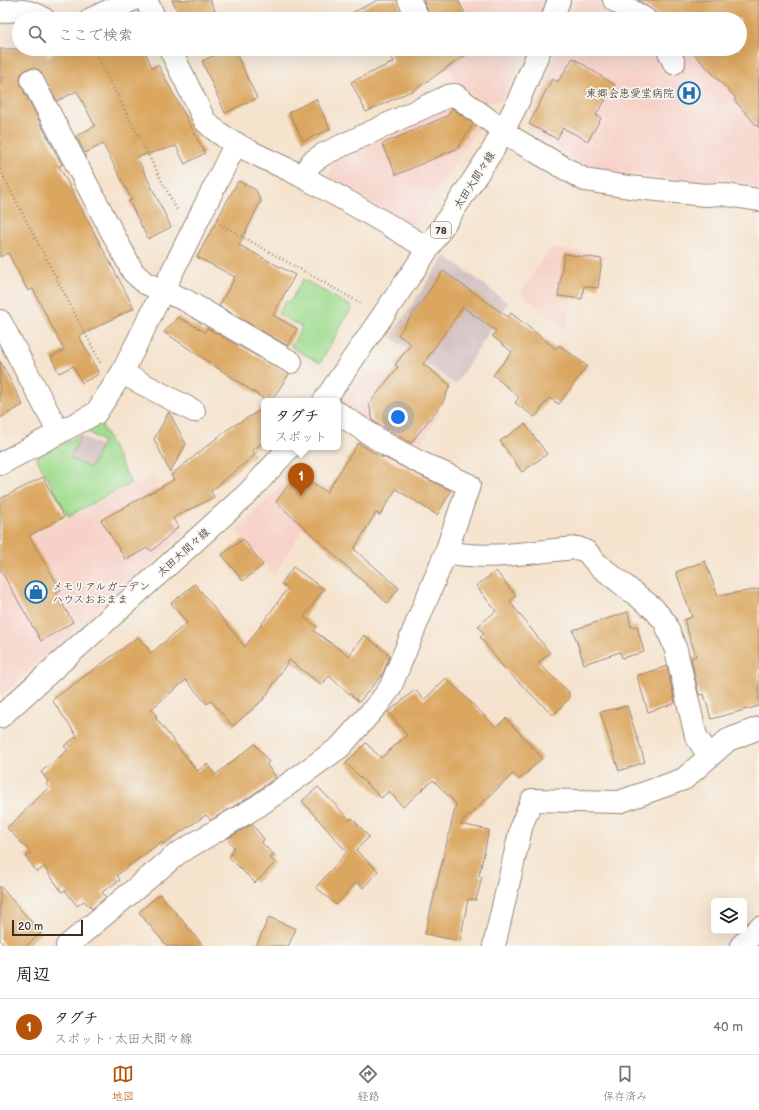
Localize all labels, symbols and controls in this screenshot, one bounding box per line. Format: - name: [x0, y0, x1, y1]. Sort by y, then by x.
- search box: [12, 12, 747, 56]
- icon: search: [26, 23, 48, 45]
- text: ここで検索: [58, 26, 133, 45]
- hospital icon: 東郷会恵愛堂病院: [676, 80, 702, 106]
- place label: 東郷会恵愛堂病院: [586, 87, 674, 100]
- street label: 太田大間々線: [451, 149, 498, 211]
- road number: 78: [431, 222, 451, 238]
- popup: [261, 398, 341, 450]
- text: タグチ: [275, 407, 319, 426]
- your location: [388, 407, 408, 427]
- text: スポット: [275, 429, 327, 445]
- pin: 1: [288, 463, 314, 496]
- street label: 太田大間々線: [154, 525, 212, 579]
- shop icon: メモリアルガーデン ハウスおおまま: [23, 579, 49, 605]
- place label: メモリアルガーデン ハウスおおまま: [52, 580, 150, 606]
- map controls: [711, 898, 747, 934]
- button: layers: [711, 898, 747, 934]
- scale bar: [12, 918, 83, 937]
- text: 20 m: [18, 920, 43, 933]
- text: 周辺: [16, 965, 50, 985]
- text: タグチ: [54, 1009, 98, 1028]
- text: 1: [26, 1019, 32, 1035]
- text: 40 m: [713, 1019, 743, 1035]
- text: スポット · 太田大間々線: [54, 1031, 192, 1047]
- tab: 地図: [112, 1063, 134, 1103]
- tab: 経路: [357, 1063, 379, 1103]
- tab: 保存済み: [603, 1063, 647, 1103]

